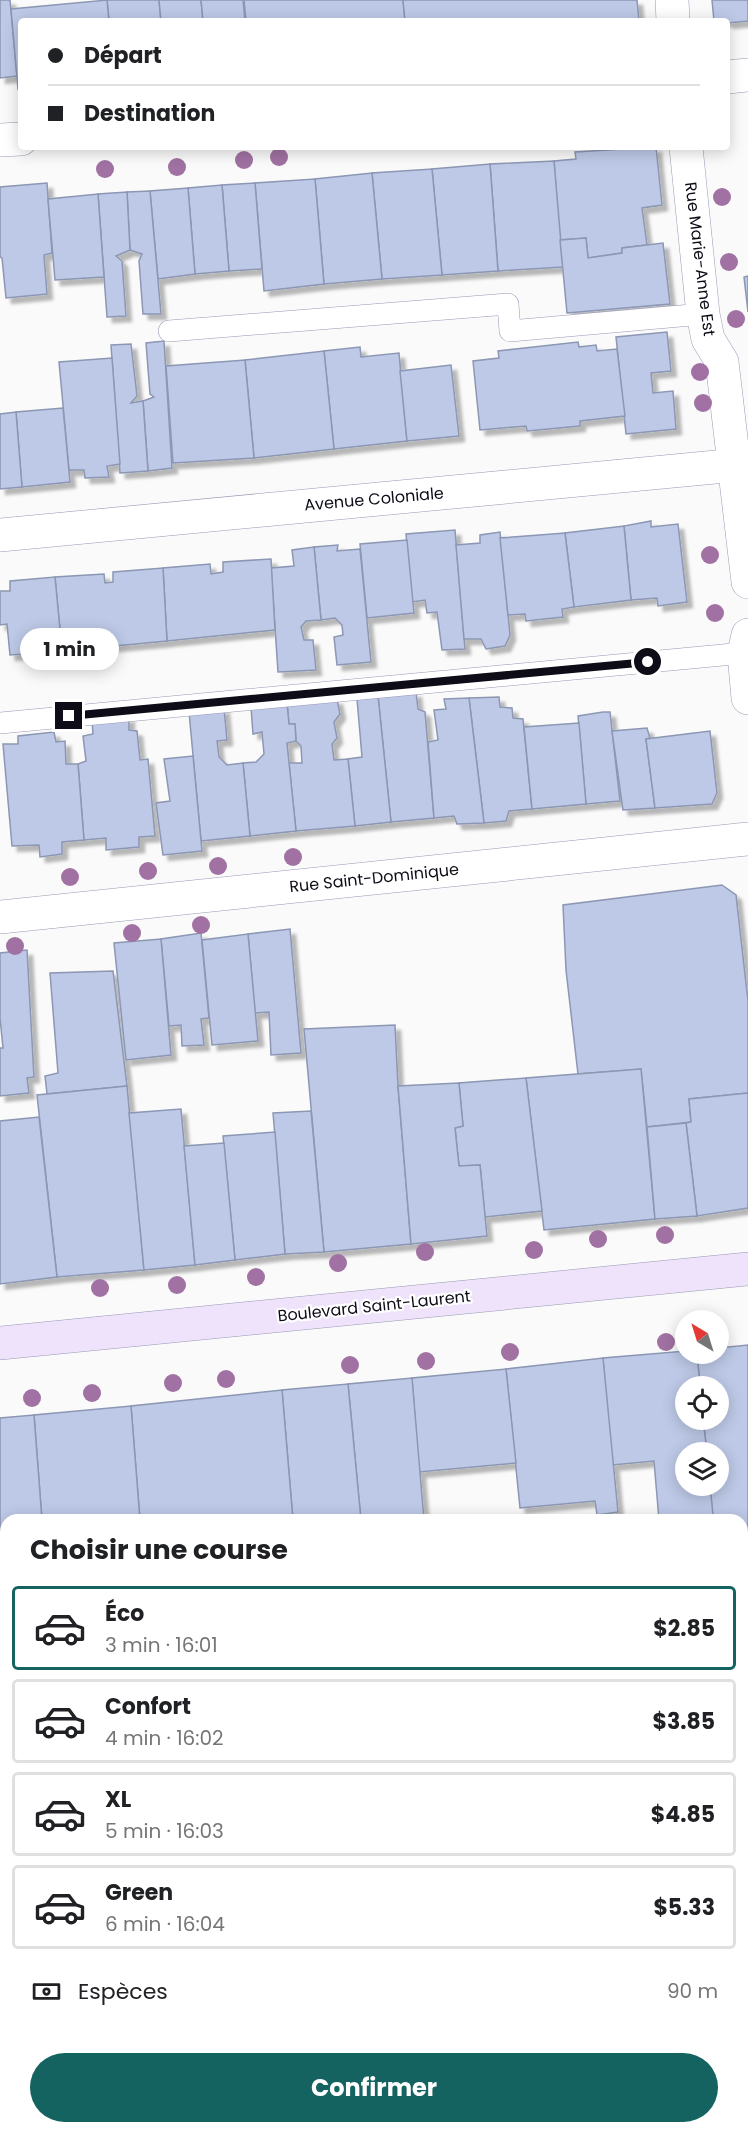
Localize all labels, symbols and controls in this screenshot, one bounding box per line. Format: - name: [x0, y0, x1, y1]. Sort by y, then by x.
- text: Départ: [84, 40, 162, 71]
- text: Destination: [84, 98, 215, 129]
- street label: Rue Marie-Anne Est: [679, 181, 721, 338]
- street label: Avenue Coloniale: [303, 481, 445, 517]
- callout: 1 min: [20, 629, 118, 671]
- text: 1 min: [43, 635, 96, 663]
- route start: [634, 648, 661, 675]
- route end: [55, 702, 82, 729]
- street label: Rue Saint-Dominique: [288, 858, 460, 898]
- street label: Boulevard Saint-Laurent: [276, 1284, 472, 1328]
- north arrow: [675, 1310, 729, 1364]
- map controls: [675, 1310, 729, 1496]
- button: locate: [675, 1376, 729, 1430]
- button: layers: [675, 1442, 729, 1496]
- text: Choisir une course: [30, 1531, 288, 1568]
- text: Éco: [105, 1598, 144, 1629]
- icon: car: [33, 1601, 87, 1655]
- text: $2.85: [653, 1613, 715, 1644]
- text: 3 min · 16:01: [105, 1631, 218, 1659]
- text: Confort: [105, 1691, 191, 1722]
- icon: car: [33, 1694, 87, 1748]
- text: $3.85: [652, 1706, 715, 1737]
- text: 4 min · 16:02: [105, 1724, 224, 1752]
- text: XL: [105, 1784, 131, 1815]
- icon: car: [33, 1787, 87, 1841]
- text: $4.85: [651, 1799, 715, 1830]
- text: 5 min · 16:03: [105, 1817, 224, 1845]
- text: Green: [105, 1877, 173, 1908]
- icon: car: [33, 1880, 87, 1934]
- text: $5.33: [653, 1892, 715, 1923]
- text: 6 min · 16:04: [105, 1910, 225, 1938]
- icon: cash: [30, 1975, 63, 2008]
- text: Espèces: [78, 1976, 168, 2007]
- text: 90 m: [667, 1977, 718, 2005]
- button: Confirmer: [30, 2053, 718, 2122]

